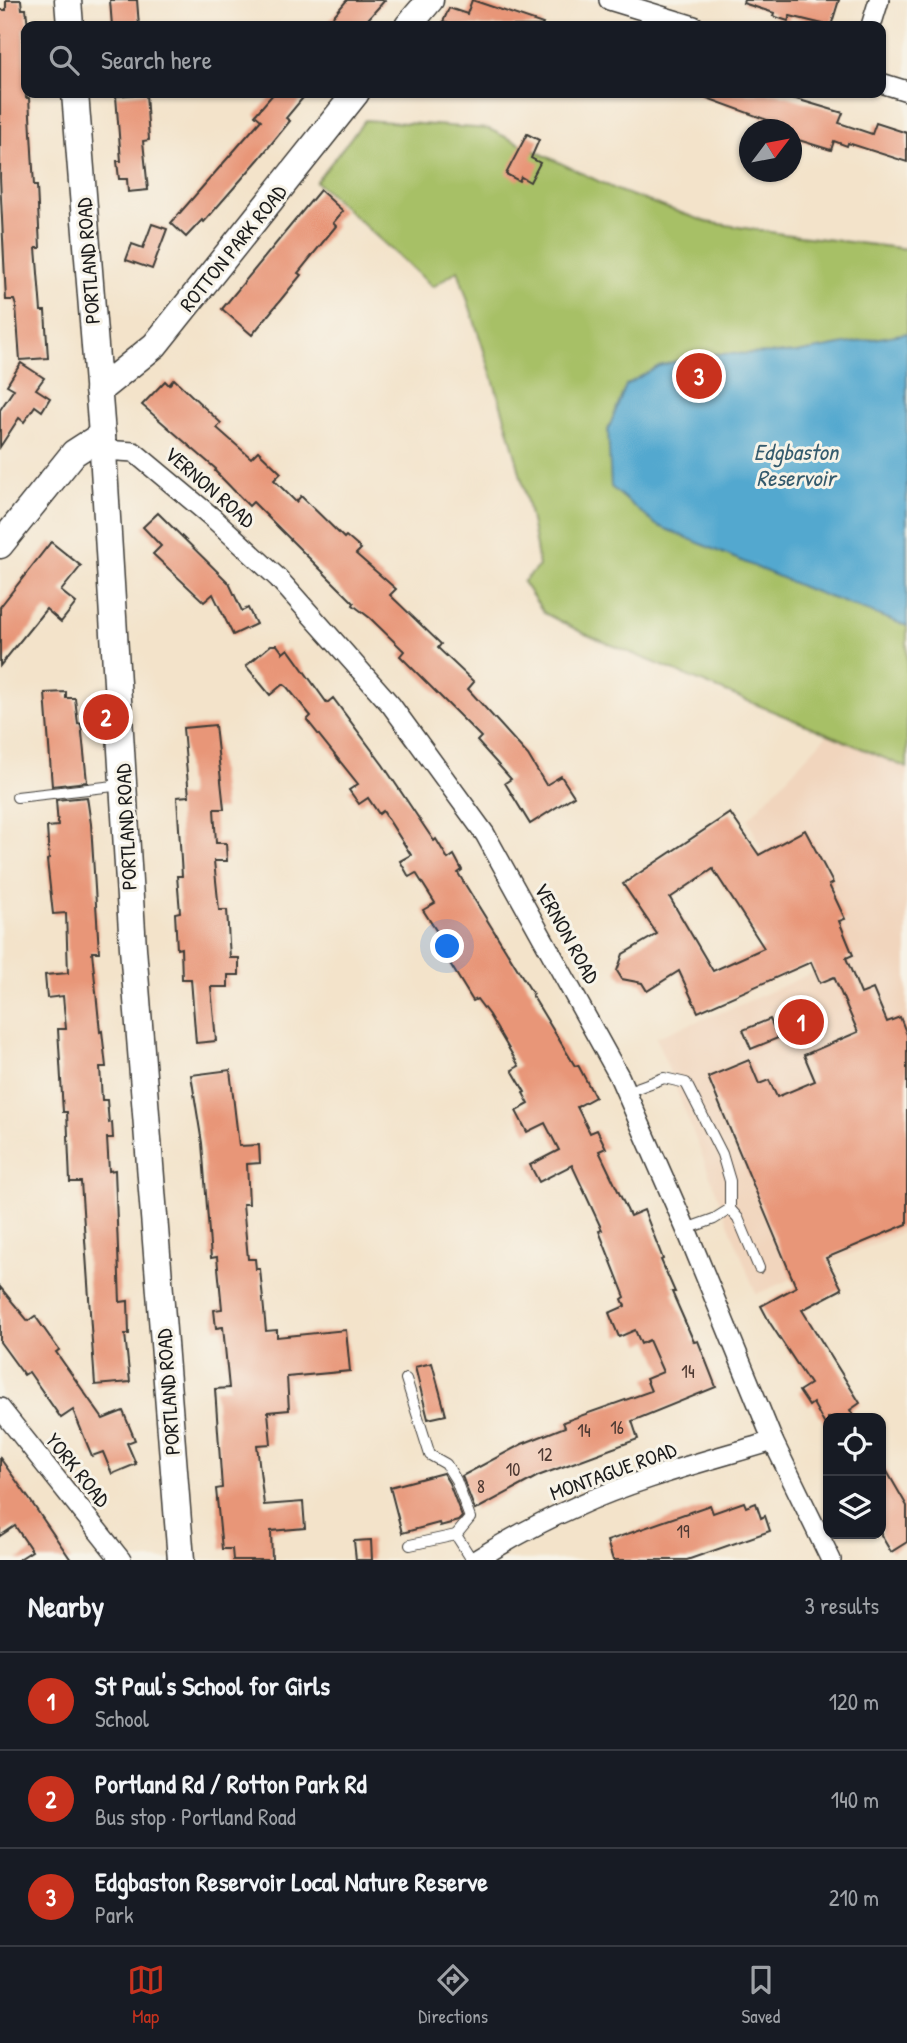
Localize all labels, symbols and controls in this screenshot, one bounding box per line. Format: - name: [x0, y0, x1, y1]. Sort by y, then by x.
- search box: [21, 21, 886, 98]
- icon: search: [45, 41, 83, 79]
- text: Search here: [101, 42, 212, 77]
- north arrow: [739, 119, 802, 182]
- street label: ROTTON PARK ROAD: [173, 178, 293, 318]
- street label: PORTLAND ROAD: [69, 197, 107, 325]
- pin: 3: [676, 350, 722, 402]
- water label: Edgbaston Reservoir: [754, 436, 840, 493]
- street label: VERNON ROAD: [159, 440, 261, 534]
- pin: 2: [83, 691, 129, 743]
- street label: PORTLAND ROAD: [108, 763, 144, 891]
- street label: VERNON ROAD: [527, 877, 607, 989]
- your location: [430, 929, 464, 963]
- pin: 1: [778, 996, 824, 1048]
- street label: PORTLAND ROAD: [149, 1328, 187, 1456]
- house number: 14: [681, 1359, 695, 1384]
- map controls: [823, 1413, 886, 1539]
- button: locate: [823, 1413, 886, 1476]
- house number: 16: [610, 1415, 624, 1440]
- house number: 14: [577, 1418, 591, 1443]
- street label: YORK ROAD: [39, 1427, 117, 1513]
- street label: MONTAGUE ROAD: [546, 1435, 680, 1507]
- house number: 12: [538, 1442, 553, 1467]
- house number: 10: [506, 1457, 520, 1482]
- house number: 8: [477, 1474, 485, 1499]
- button: layers: [823, 1476, 886, 1539]
- house number: 19: [676, 1519, 690, 1544]
- text: Nearby: [28, 1586, 104, 1626]
- text: 3 results: [804, 1590, 879, 1621]
- text: St Paul's School for Girls: [95, 1668, 330, 1703]
- text: 1: [47, 1686, 55, 1717]
- text: 120 m: [829, 1686, 879, 1717]
- text: School: [95, 1703, 149, 1734]
- text: Portland Rd / Rotton Park Rd: [95, 1766, 367, 1801]
- text: 2: [46, 1784, 56, 1815]
- text: 140 m: [831, 1784, 879, 1815]
- text: Bus stop · Portland Road: [95, 1801, 296, 1832]
- text: Edgbaston Reservoir Local Nature Reserve: [95, 1864, 488, 1899]
- text: 3: [46, 1882, 56, 1913]
- text: 210 m: [829, 1882, 879, 1913]
- text: Park: [95, 1899, 133, 1930]
- tab: Map: [127, 1961, 165, 2029]
- tab: Directions: [418, 1961, 488, 2029]
- tab: Saved: [742, 1961, 780, 2029]

